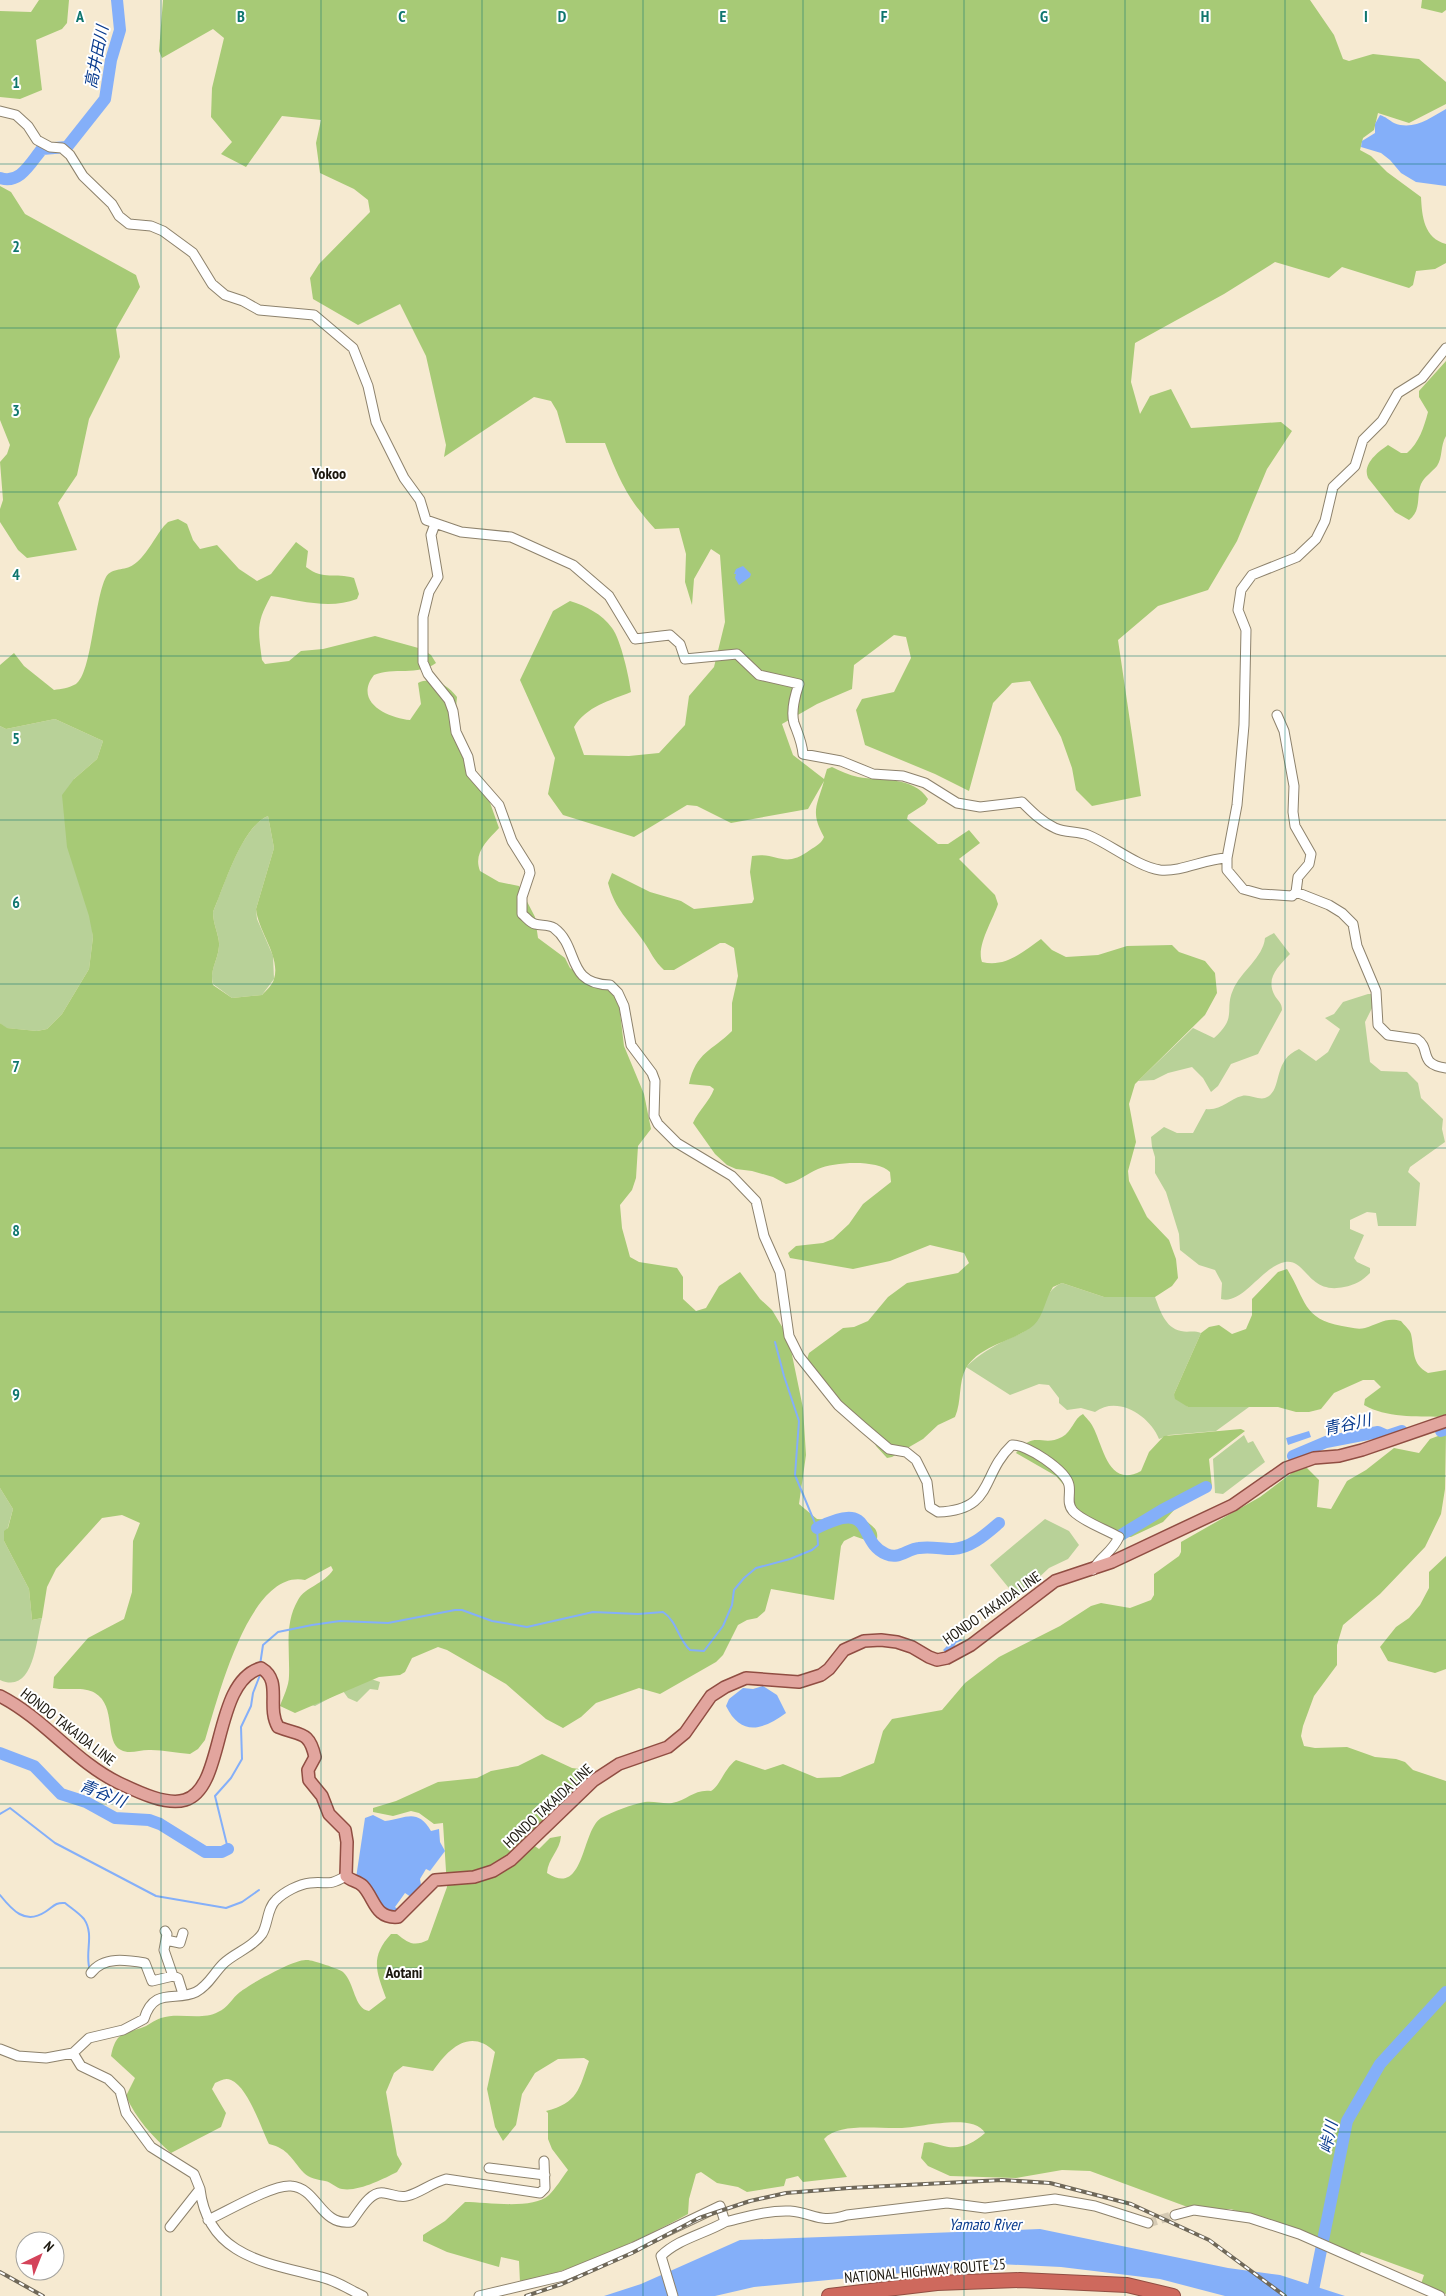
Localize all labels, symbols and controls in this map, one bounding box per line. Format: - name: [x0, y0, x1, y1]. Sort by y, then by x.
- text: A: [75, 6, 85, 26]
- text: B: [237, 6, 245, 26]
- text: C: [398, 6, 406, 26]
- text: D: [558, 6, 567, 26]
- text: E: [720, 6, 727, 26]
- text: F: [881, 6, 888, 26]
- text: G: [1040, 6, 1048, 26]
- text: H: [1201, 6, 1209, 26]
- text: I: [1364, 6, 1368, 26]
- water label: 高井田川: [80, 22, 112, 90]
- text: 1: [12, 72, 20, 92]
- text: 2: [12, 236, 20, 256]
- text: 3: [12, 400, 20, 420]
- district label: Yokoo: [311, 463, 346, 483]
- text: 4: [12, 564, 20, 584]
- text: 5: [12, 728, 20, 748]
- text: 6: [12, 892, 20, 912]
- text: 7: [12, 1056, 20, 1076]
- text: 8: [12, 1220, 20, 1240]
- text: 9: [12, 1384, 20, 1404]
- water label: 青谷川: [1321, 1409, 1375, 1439]
- street label: HONDO TAKAIDA LINE: [939, 1567, 1044, 1648]
- street label: HONDO TAKAIDA LINE: [17, 1684, 120, 1770]
- street label: HONDO TAKAIDA LINE: [499, 1759, 596, 1852]
- water label: 青谷川: [77, 1775, 131, 1812]
- district label: Aotani: [385, 1962, 423, 1982]
- water label: 峠川: [1315, 2117, 1342, 2155]
- water label: Yamato River: [949, 2214, 1024, 2234]
- north arrow: [15, 2231, 65, 2281]
- text: N: [40, 2237, 58, 2256]
- street label: NATIONAL HIGHWAY ROUTE 25: [843, 2254, 1007, 2287]

